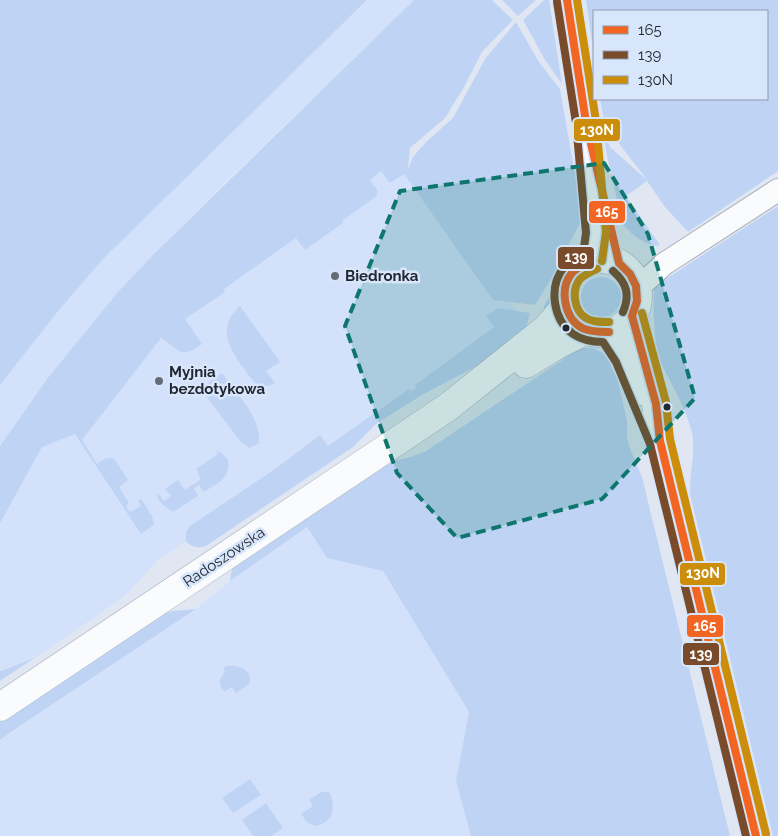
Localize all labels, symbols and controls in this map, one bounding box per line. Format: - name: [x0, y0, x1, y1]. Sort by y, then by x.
- legend: [593, 10, 768, 100]
- text: 165: [638, 21, 662, 39]
- text: 139: [638, 46, 661, 64]
- text: 130N: [638, 71, 673, 89]
- line badge: 130N: [573, 118, 621, 142]
- text: 130N: [580, 122, 614, 138]
- line badge: 165: [588, 200, 626, 224]
- text: 165: [595, 204, 619, 220]
- line badge: 139: [557, 246, 595, 270]
- text: 139: [565, 249, 587, 265]
- place label: Biedronka: [345, 267, 419, 285]
- marker: Biedronka: [329, 270, 341, 282]
- unlabelled marker: [561, 323, 571, 333]
- place label: Myjnia bezdotykowa: [169, 363, 265, 398]
- marker: Myjnia bezdotykowa: [153, 375, 165, 387]
- unlabelled marker: [662, 402, 672, 412]
- street label: Radoszowska: [180, 523, 268, 591]
- line badge: 130N: [679, 562, 726, 586]
- text: 130N: [686, 565, 720, 581]
- line badge: 165: [686, 614, 724, 638]
- text: 165: [693, 618, 717, 634]
- line badge: 139: [682, 642, 720, 666]
- text: 139: [690, 646, 712, 662]

